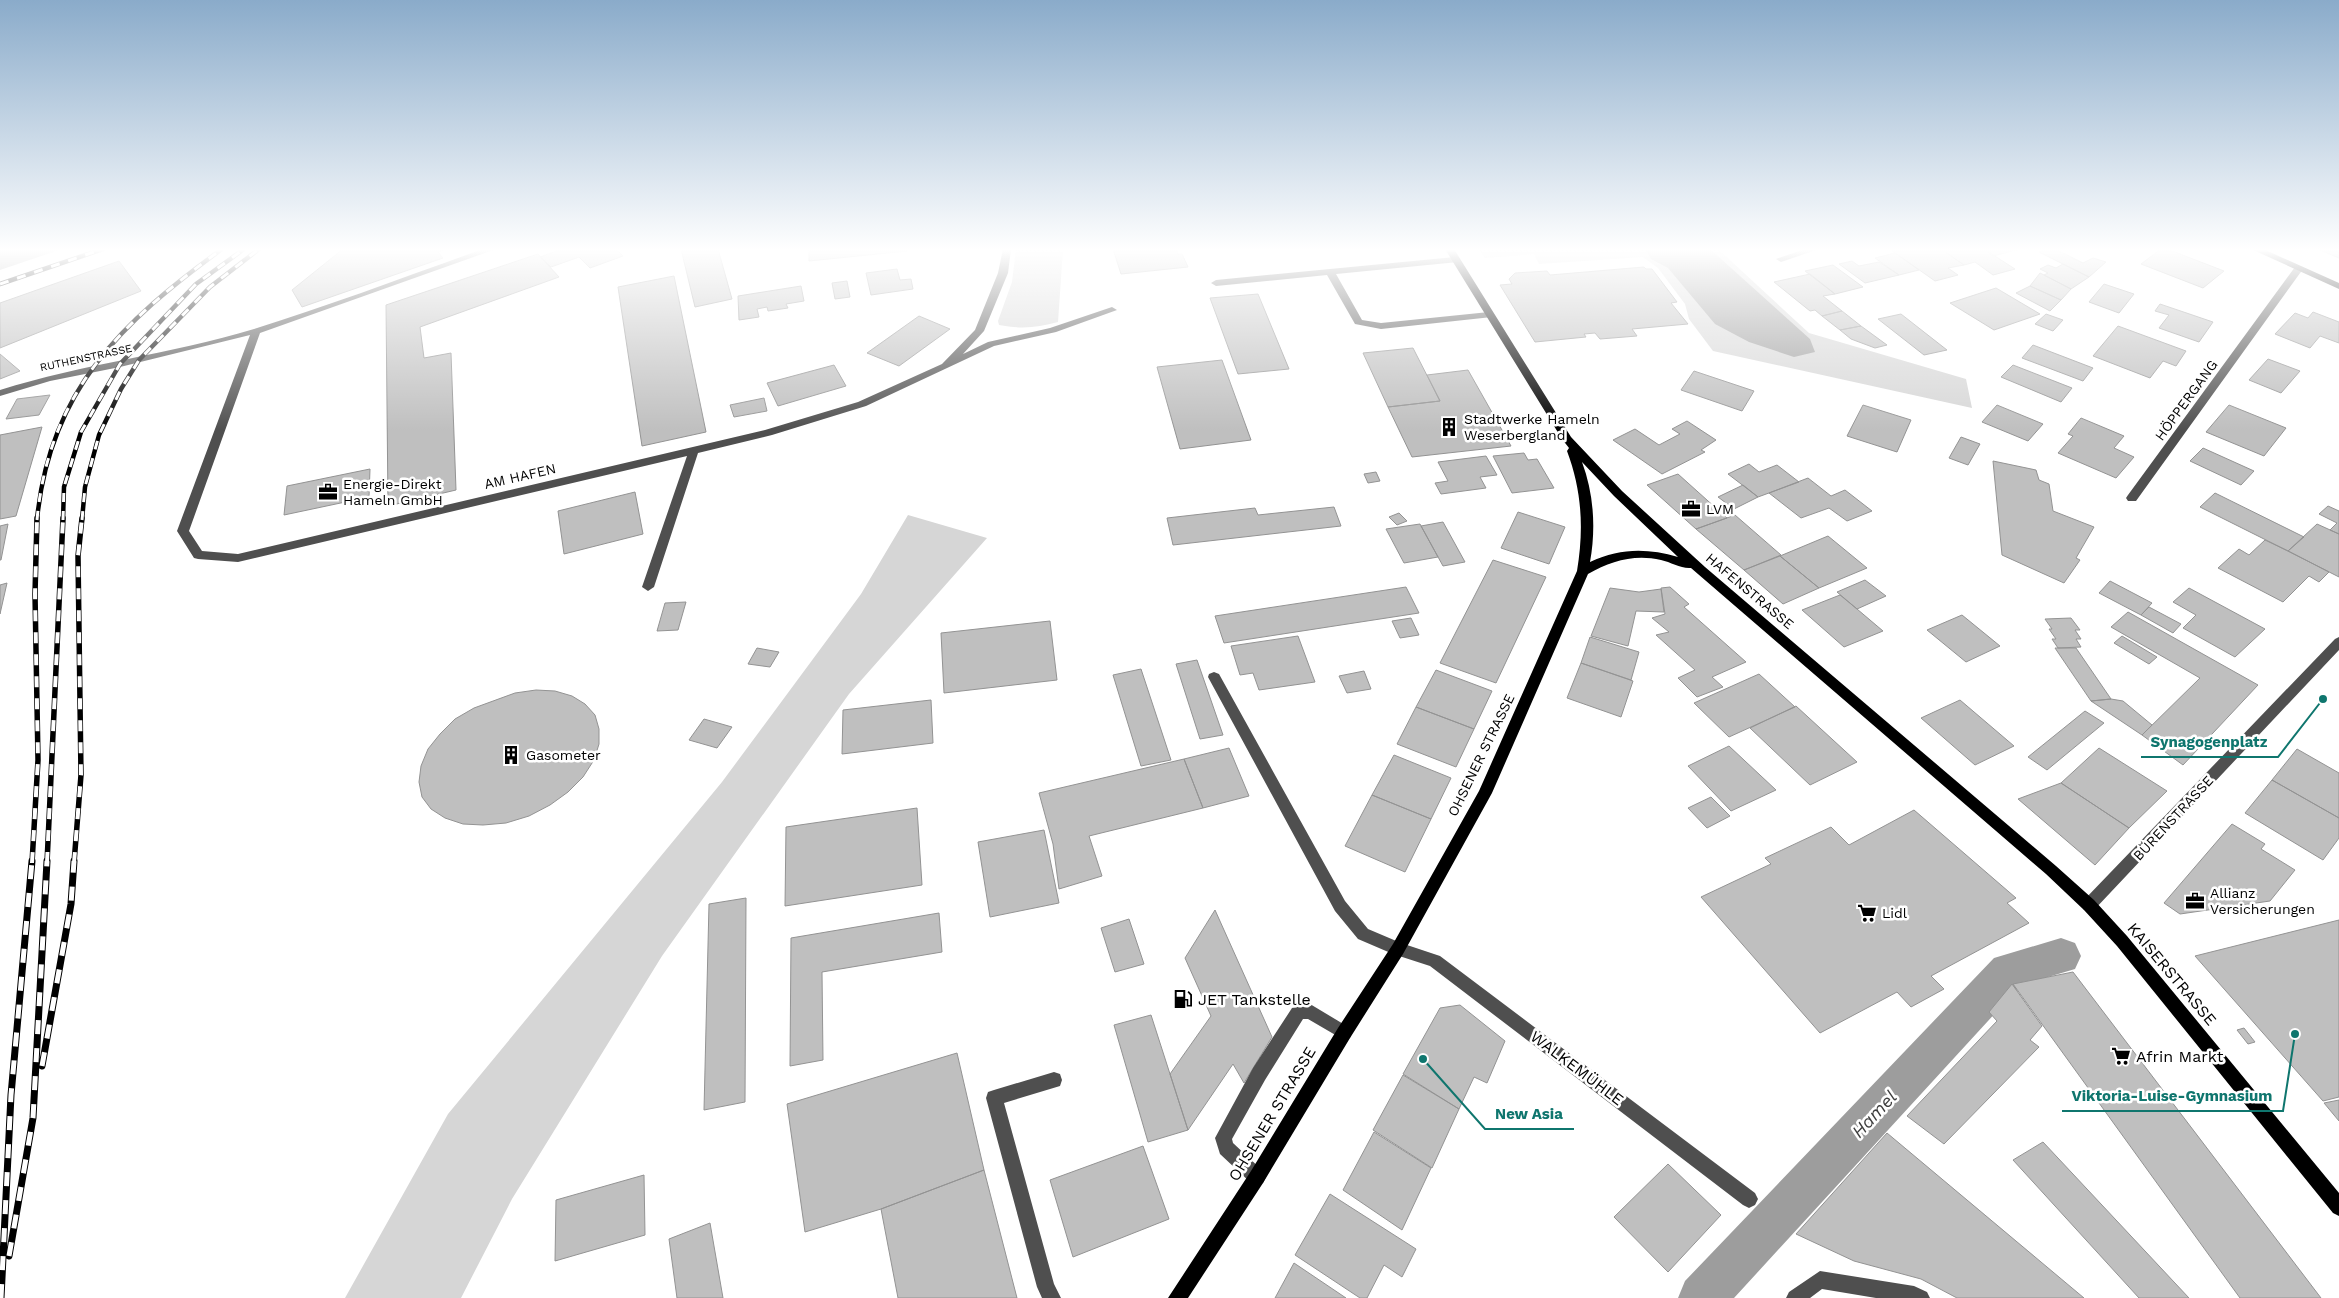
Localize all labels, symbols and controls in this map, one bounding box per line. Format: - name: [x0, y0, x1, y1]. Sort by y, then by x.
- street label: RUTHENSTRASSE: [39, 342, 133, 374]
- street label: HÖPPERGANG: [2151, 357, 2221, 443]
- place label: Stadtwerke Hameln Weserbergland: [1464, 411, 1600, 443]
- building icon: Stadtwerke Hameln Weserbergland: [1438, 416, 1460, 438]
- street label: AM HAFEN: [483, 460, 557, 492]
- place label: Energie-Direkt Hameln GmbH: [343, 476, 443, 508]
- office icon: Energie-Direkt Hameln GmbH: [317, 481, 339, 503]
- office icon: LVM: [1680, 498, 1702, 520]
- place label: LVM: [1706, 501, 1734, 517]
- street label: HAFENSTRASSE: [1703, 550, 1797, 632]
- street label: OHSENER STRASSE: [1444, 691, 1518, 819]
- callout: Synagogenplatz: [2141, 727, 2278, 757]
- text: Synagogenplatz: [2151, 733, 2268, 751]
- building icon: Gasometer: [500, 744, 522, 766]
- place label: Gasometer: [526, 747, 601, 763]
- street label: BÜRENSTRASSE: [2130, 772, 2216, 864]
- place label: Allianz Versicherungen: [2210, 885, 2315, 917]
- office icon: Allianz Versicherungen: [2184, 890, 2206, 912]
- supermarket icon: Lidl: [1856, 902, 1878, 924]
- place label: Lidl: [1882, 905, 1908, 921]
- street label: KAISERSTRASSE: [2124, 919, 2220, 1029]
- fuel station icon: JET Tankstelle: [1172, 988, 1194, 1010]
- place label: JET Tankstelle: [1198, 990, 1311, 1009]
- street label: WALKEMÜHLE: [1527, 1027, 1627, 1109]
- street label: OHSENER STRASSE: [1224, 1043, 1320, 1185]
- supermarket icon: Afrin Markt: [2110, 1045, 2132, 1067]
- place label: Afrin Markt: [2136, 1047, 2224, 1066]
- callout: Viktoria-Luise-Gymnasium: [2062, 1081, 2283, 1111]
- water label: Hamel: [1847, 1086, 1901, 1142]
- text: Viktoria-Luise-Gymnasium: [2072, 1087, 2273, 1105]
- callout: New Asia: [1485, 1099, 1574, 1129]
- text: New Asia: [1495, 1105, 1563, 1123]

